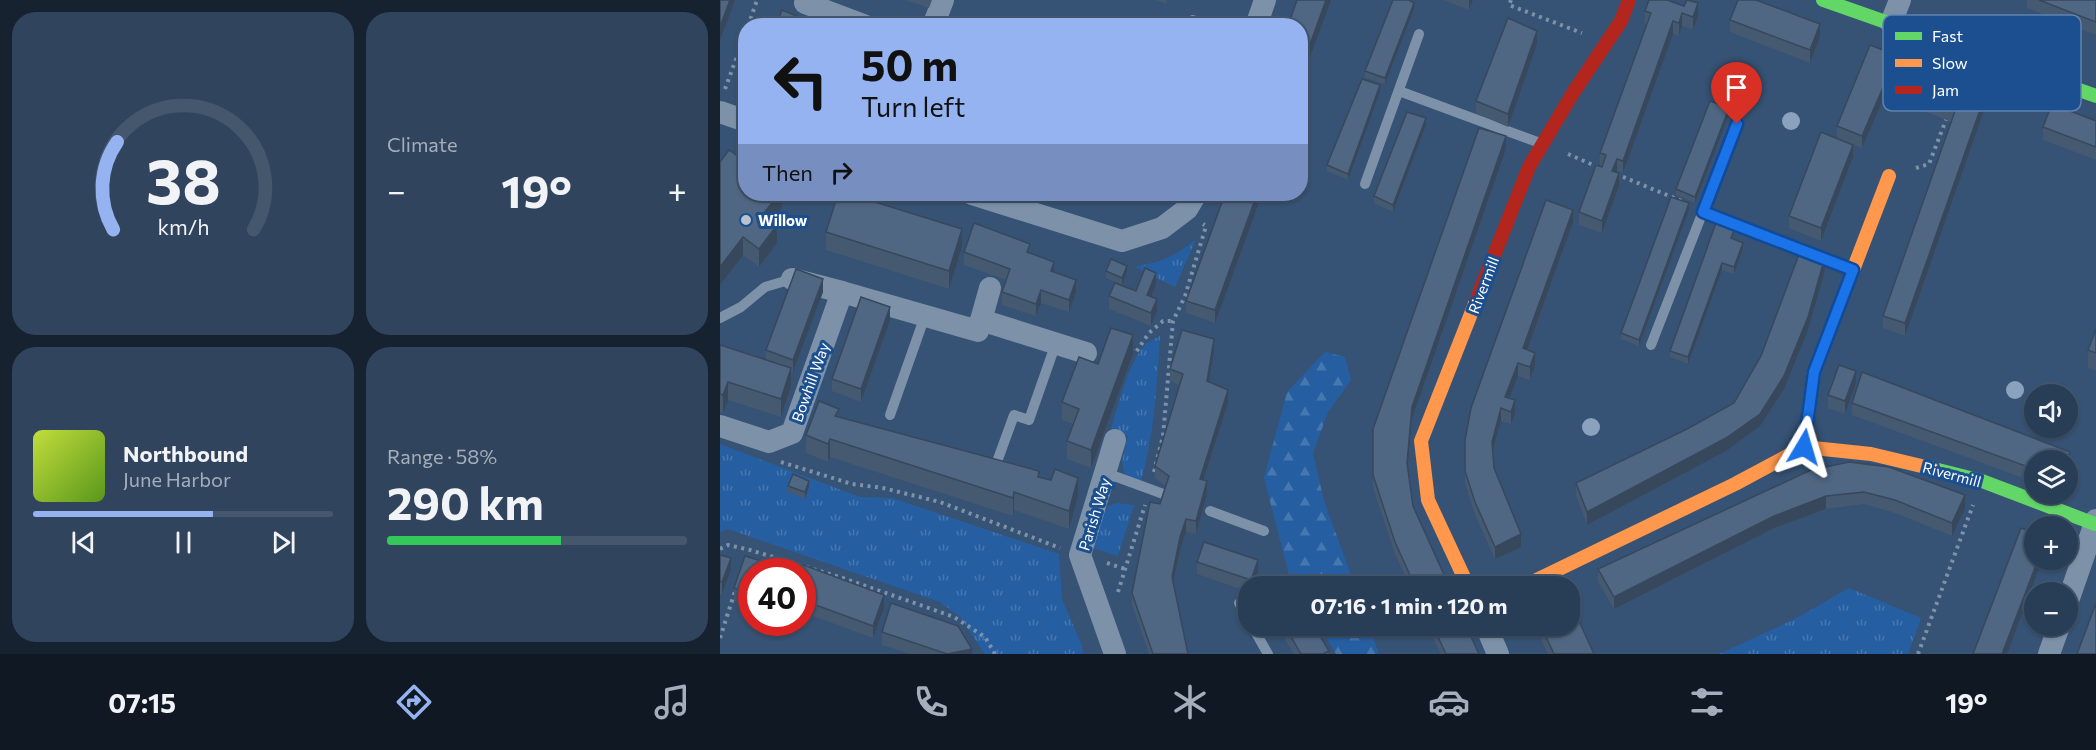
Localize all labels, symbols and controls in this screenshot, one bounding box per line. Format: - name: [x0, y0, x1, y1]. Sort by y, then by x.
- legend: [1883, 15, 2081, 111]
- text: Fast: [1932, 26, 1963, 45]
- text: 50 m: [861, 38, 958, 90]
- icon: left: [762, 42, 840, 120]
- text: Slow: [1932, 53, 1968, 72]
- pin: [1711, 62, 1762, 124]
- icon: arrive: [1720, 71, 1753, 104]
- text: Jam: [1932, 80, 1959, 99]
- text: Turn left: [861, 90, 965, 123]
- text: Climate: [387, 132, 457, 156]
- text: 38: [146, 141, 220, 217]
- icon: right: [825, 156, 858, 189]
- text: Then: [762, 159, 813, 186]
- text: 19°: [501, 162, 572, 217]
- text: −: [387, 169, 406, 210]
- text: +: [668, 169, 687, 210]
- place label: Willow: [758, 211, 808, 229]
- marker: Willow: [739, 213, 753, 227]
- text: km/h: [157, 214, 209, 240]
- street label: Rivermill: [1464, 254, 1502, 316]
- street label: Bowhill Way: [787, 340, 833, 424]
- map controls: [2024, 384, 2078, 636]
- button: sound: [2024, 384, 2078, 438]
- position arrow: [1772, 415, 1836, 479]
- text: Northbound: [123, 440, 248, 467]
- text: Range · 58%: [387, 444, 497, 468]
- button: layers: [2024, 450, 2078, 504]
- street label: Rivermill: [1921, 458, 1983, 490]
- text: June Harbor: [123, 467, 231, 491]
- text: 290 km: [387, 474, 544, 529]
- street label: Parish Way: [1074, 475, 1114, 553]
- button: +: [2024, 516, 2078, 570]
- icon: previous: [67, 526, 100, 559]
- icon: pause: [167, 526, 200, 559]
- icon: next: [267, 526, 300, 559]
- speed limit sign: 40: [738, 558, 816, 636]
- button: −: [2024, 582, 2078, 636]
- text: 07:16 · 1 min · 120 m: [1311, 592, 1507, 619]
- icon: directions: [393, 681, 435, 723]
- icon: music: [651, 681, 693, 723]
- icon: phone: [910, 681, 952, 723]
- icon: climate: [1169, 681, 1211, 723]
- icon: car: [1428, 681, 1470, 723]
- icon: filters: [1686, 681, 1728, 723]
- text: 07:15: [108, 686, 176, 719]
- text: 19°: [1945, 686, 1988, 719]

